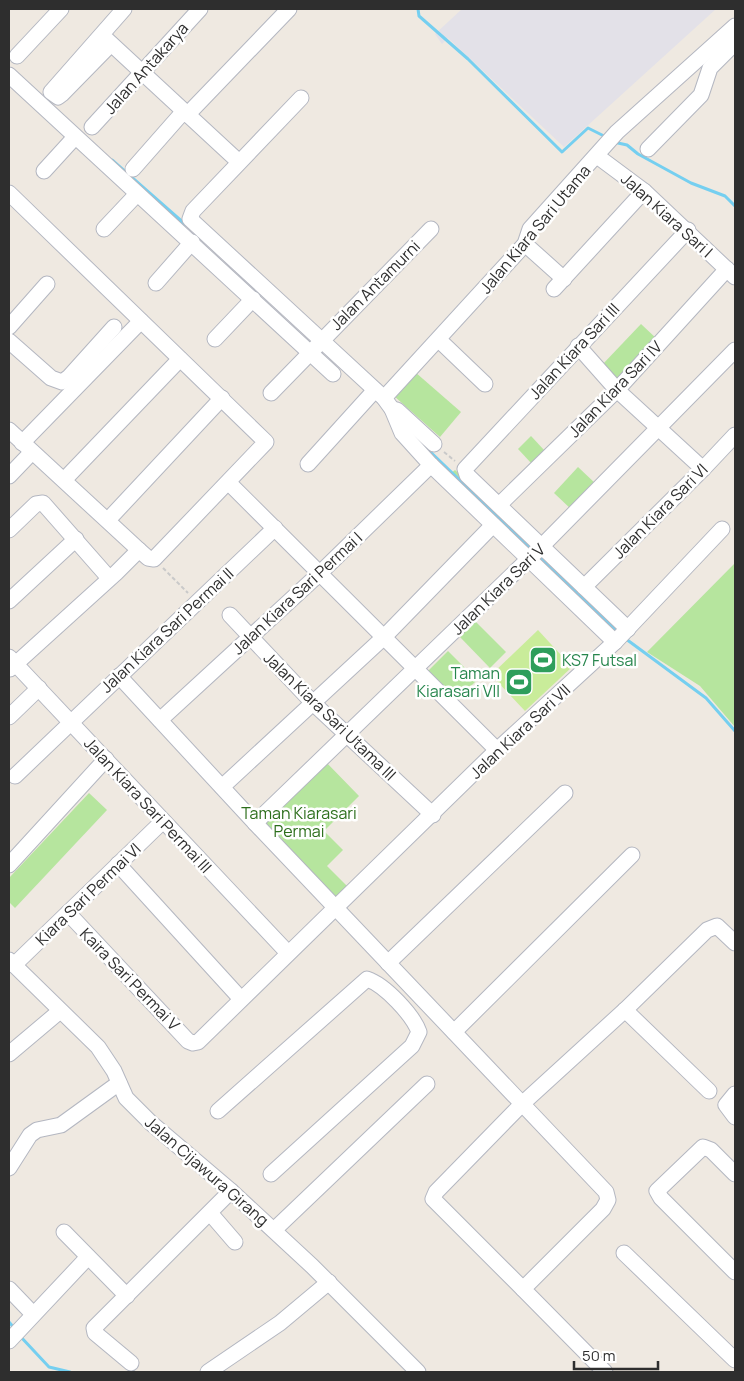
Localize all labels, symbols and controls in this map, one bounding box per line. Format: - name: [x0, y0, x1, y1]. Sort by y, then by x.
- street label: Jalan Antakarya: [99, 18, 193, 118]
- street label: Jalan Kiara Sari Utama: [475, 160, 595, 298]
- street label: Jalan Kiara Sari I: [616, 168, 718, 262]
- street label: Jalan Antamurni: [325, 235, 425, 335]
- street label: Jalan Kiara Sari III: [524, 298, 624, 404]
- street label: Jalan Kiara Sari IV: [563, 336, 667, 442]
- street label: Jalan Kiara Sari VI: [608, 459, 712, 563]
- street label: Jalan Kiara Sari Permai I: [227, 527, 367, 659]
- street label: Jalan Kiara Sari V: [446, 538, 550, 639]
- street label: Jalan Kiara Sari Permai II: [96, 563, 238, 697]
- sports icon: KS7 Futsal: [528, 645, 558, 675]
- street label: Jalan Kiara Sari Utama III: [259, 647, 401, 785]
- place label: KS7 Futsal: [562, 649, 637, 671]
- place label: Taman Kiarasari VII: [416, 662, 500, 702]
- sports icon: Taman Kiarasari VII: [504, 667, 534, 697]
- street label: Jalan Kiara Sari VII: [465, 679, 575, 783]
- street label: Jalan Kiara Sari Permai III: [79, 732, 217, 878]
- park label: Taman Kiarasari Permai: [241, 802, 357, 842]
- street label: Kiara Sari Permai VI: [30, 838, 146, 950]
- street label: Kaira Sari Permai V: [75, 923, 185, 1035]
- street label: Jalan Cijawura Girang: [141, 1111, 273, 1231]
- scale bar: [574, 1338, 658, 1370]
- text: 50 m: [582, 1345, 616, 1366]

